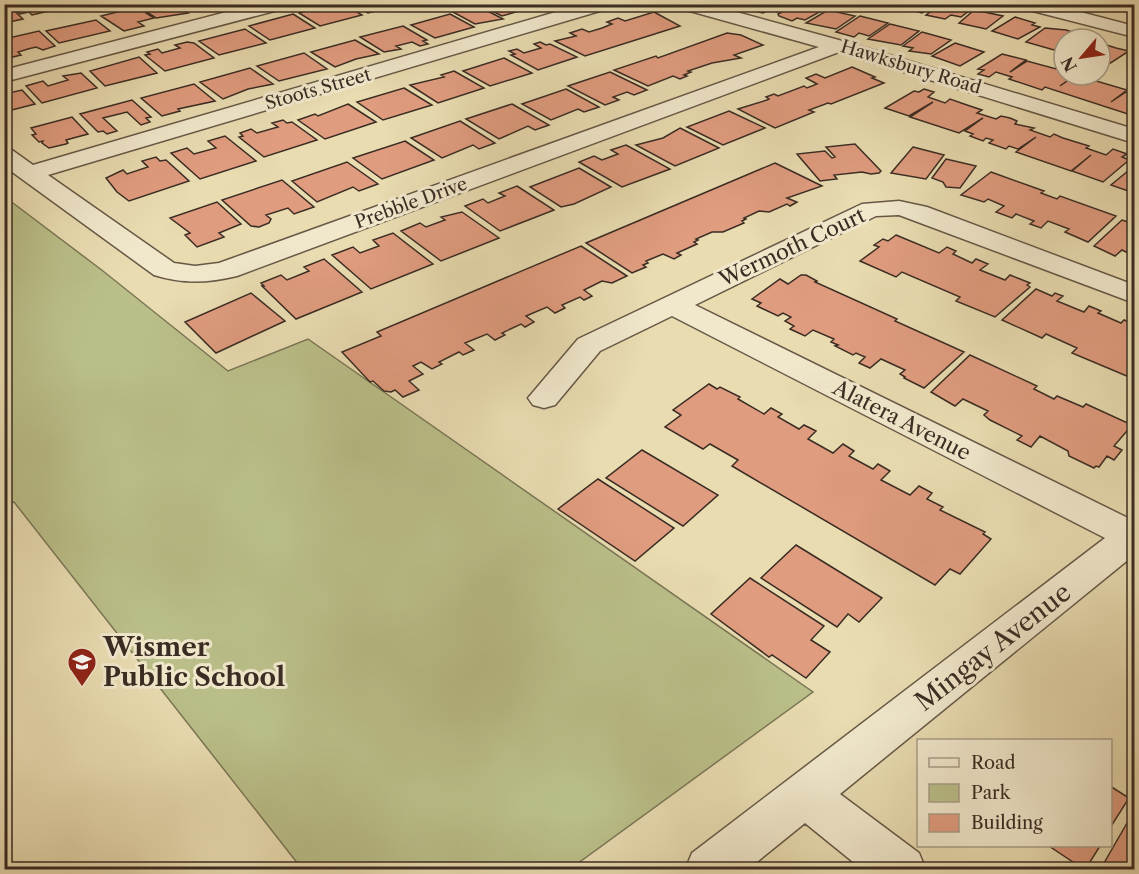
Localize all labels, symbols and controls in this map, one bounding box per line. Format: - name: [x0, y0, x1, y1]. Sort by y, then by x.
- north arrow: [1052, 27, 1112, 87]
- street label: Hawksbury Road: [838, 35, 984, 99]
- text: N: [1057, 53, 1081, 75]
- street label: Stoots Street: [262, 63, 374, 115]
- street label: Prebble Drive: [352, 172, 470, 234]
- street label: Wermoth Court: [714, 202, 870, 292]
- street label: Alatera Avenue: [828, 374, 975, 465]
- street label: Mingay Avenue: [909, 576, 1077, 718]
- place label: Wismer Public School: [102, 631, 285, 693]
- school or university icon: Wismer Public School: [66, 646, 98, 688]
- legend: [917, 739, 1112, 847]
- text: Road: [971, 752, 1016, 774]
- text: Park: [971, 782, 1012, 804]
- text: Building: [971, 812, 1043, 834]

